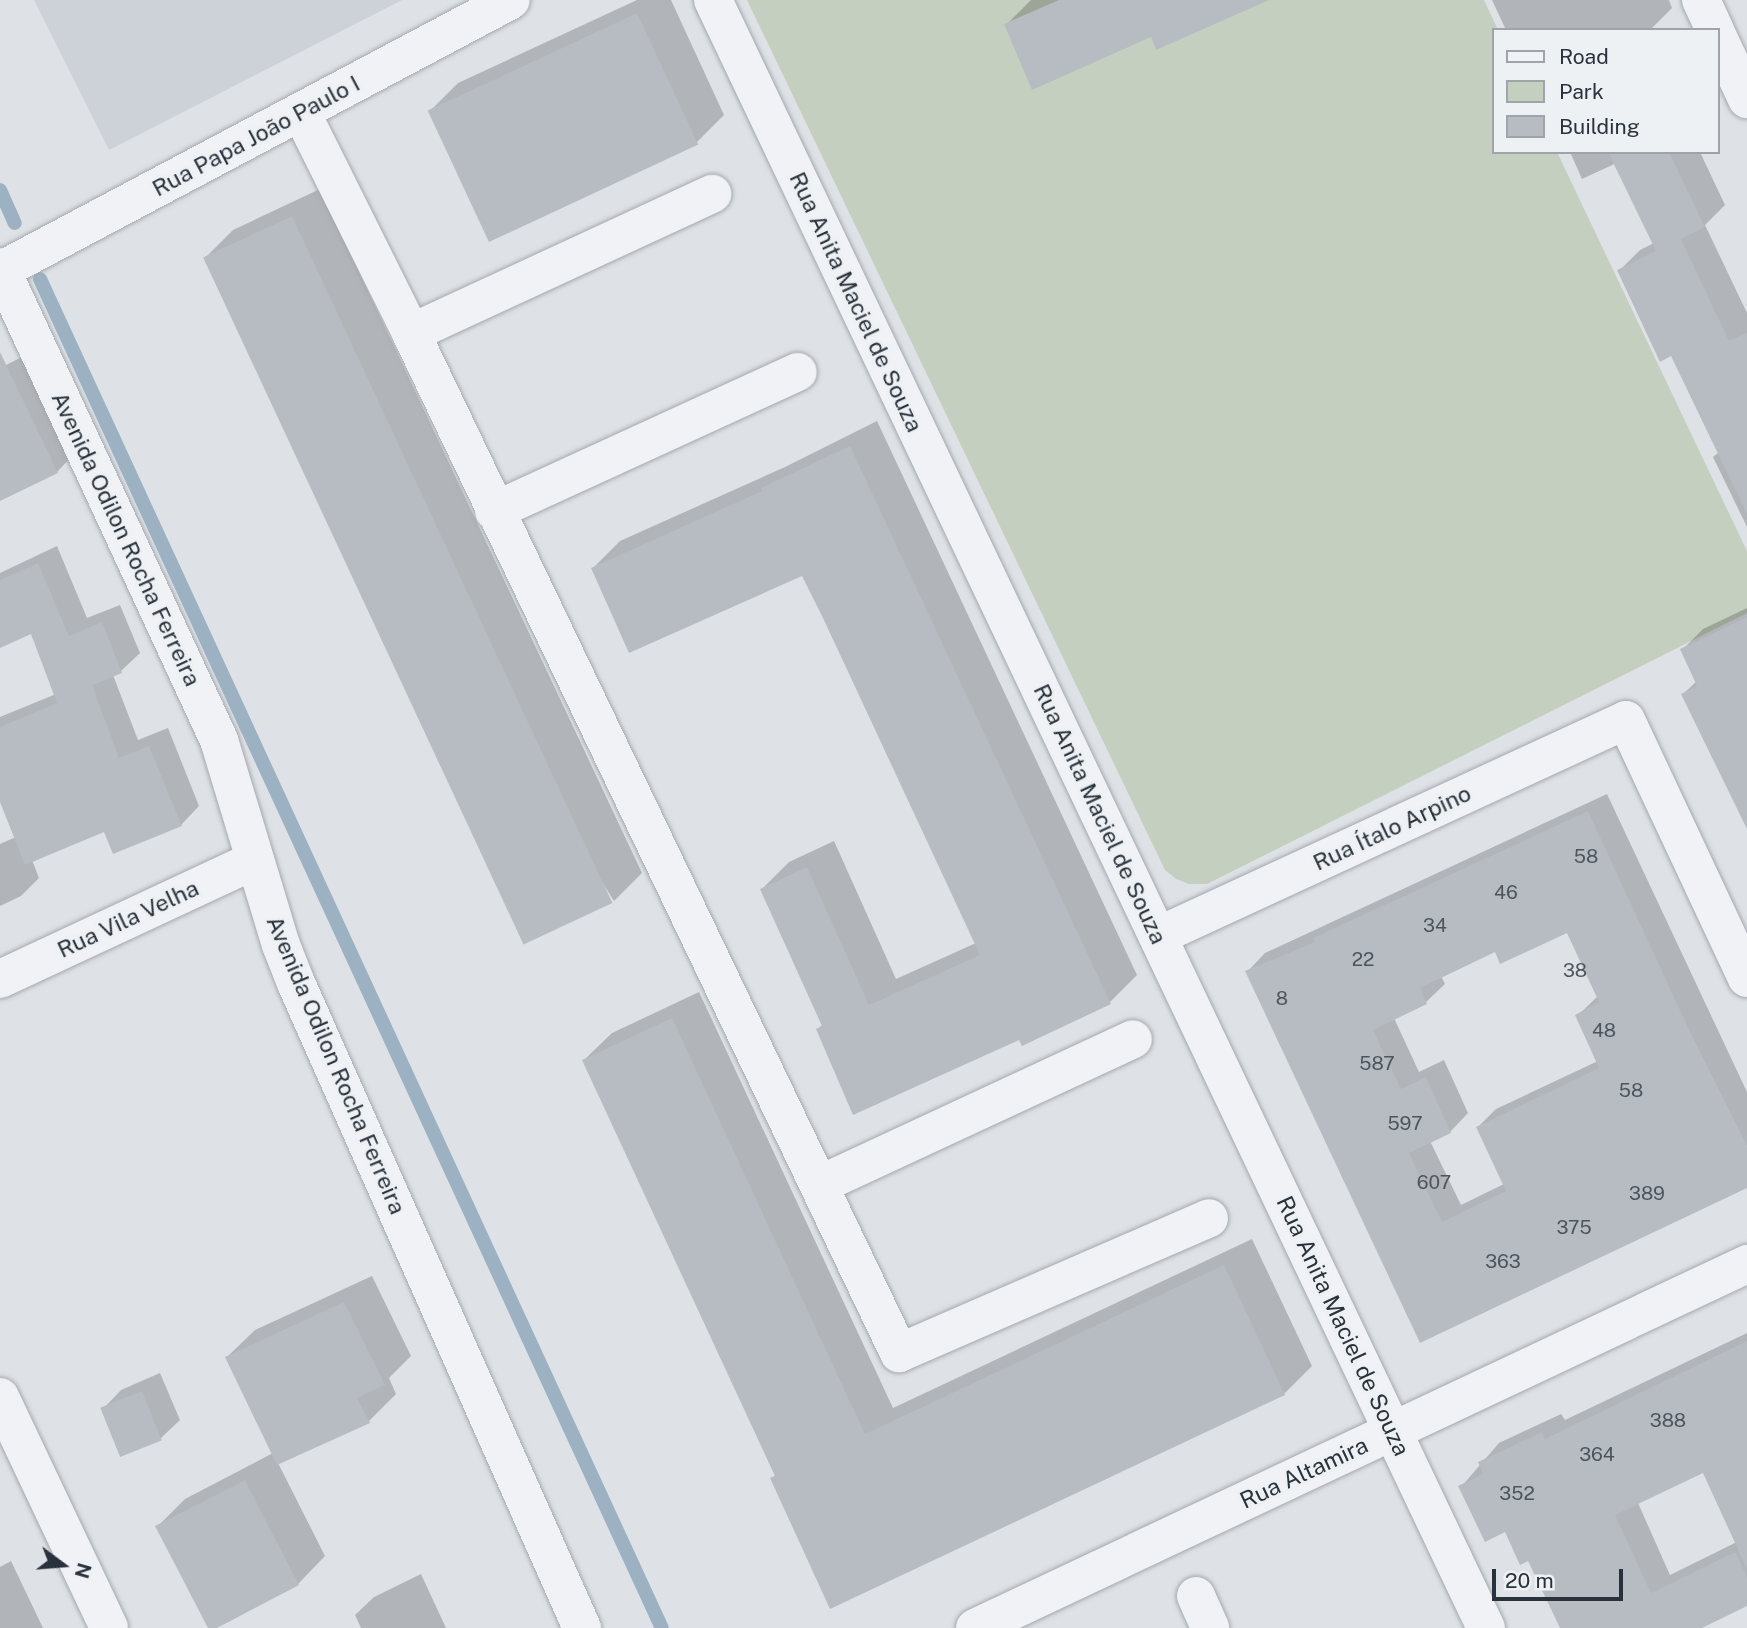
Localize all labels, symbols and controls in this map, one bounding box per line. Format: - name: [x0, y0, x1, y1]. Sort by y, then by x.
- legend: [1492, 28, 1719, 154]
- text: Road: [1559, 44, 1609, 69]
- street label: Rua Papa João Paulo I: [147, 70, 365, 202]
- text: Park: [1559, 79, 1604, 104]
- text: Building: [1559, 114, 1640, 139]
- street label: Rua Anita Maciel de Souza: [783, 167, 929, 437]
- street label: Avenida Odilon Rocha Ferreira: [46, 388, 206, 690]
- street label: Rua Anita Maciel de Souza: [1027, 679, 1173, 949]
- street label: Rua Ítalo Arpino: [1309, 779, 1475, 877]
- house number: 58: [1574, 846, 1598, 868]
- street label: Rua Vila Velha: [52, 874, 204, 964]
- house number: 46: [1494, 882, 1518, 904]
- street label: Avenida Odilon Rocha Ferreira: [261, 912, 411, 1218]
- house number: 34: [1423, 915, 1447, 937]
- house number: 22: [1352, 949, 1374, 971]
- house number: 38: [1563, 960, 1587, 982]
- house number: 8: [1276, 988, 1288, 1010]
- house number: 48: [1592, 1020, 1616, 1042]
- house number: 587: [1359, 1053, 1395, 1075]
- house number: 58: [1619, 1080, 1643, 1102]
- house number: 597: [1387, 1113, 1423, 1135]
- house number: 607: [1417, 1172, 1451, 1194]
- house number: 389: [1629, 1183, 1665, 1205]
- street label: Rua Anita Maciel de Souza: [1270, 1191, 1416, 1461]
- house number: 375: [1556, 1217, 1592, 1239]
- house number: 363: [1485, 1251, 1521, 1273]
- house number: 388: [1650, 1410, 1686, 1432]
- street label: Rua Altamira: [1236, 1431, 1372, 1515]
- house number: 364: [1579, 1444, 1615, 1466]
- house number: 352: [1499, 1483, 1535, 1505]
- north arrow: [28, 1530, 98, 1600]
- scale bar: [1495, 1554, 1626, 1598]
- text: N: [71, 1561, 96, 1581]
- text: 20 m: [1505, 1568, 1554, 1593]

